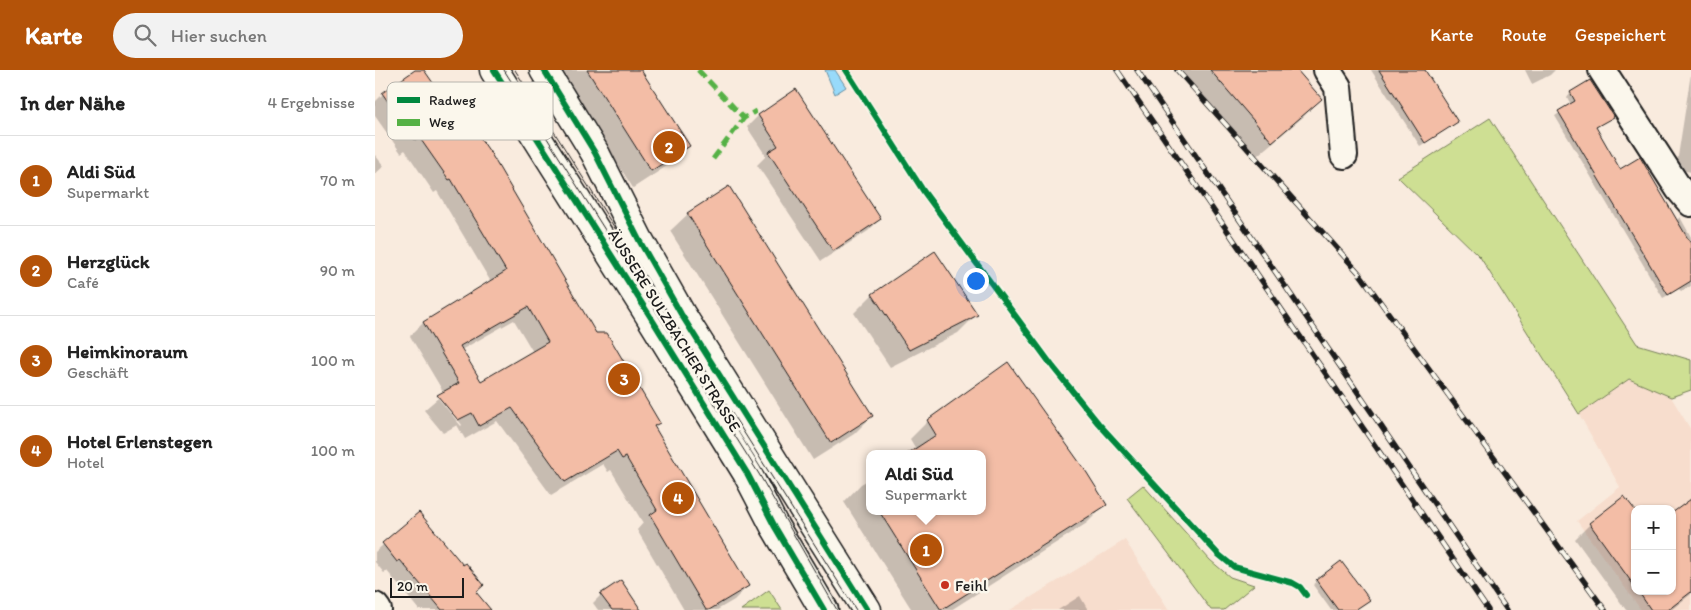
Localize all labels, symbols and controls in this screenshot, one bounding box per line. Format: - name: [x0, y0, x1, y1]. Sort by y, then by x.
- search box: [113, 13, 463, 58]
- text: Karte: [25, 21, 83, 50]
- icon: search: [131, 21, 159, 49]
- text: Hier suchen: [171, 24, 267, 47]
- text: Karte: [1430, 24, 1473, 46]
- text: Route: [1501, 24, 1547, 46]
- text: Gespeichert: [1575, 24, 1666, 46]
- legend: [387, 82, 553, 140]
- text: In der Nähe: [20, 90, 125, 115]
- text: Radweg: [429, 92, 477, 109]
- text: 4 Ergebnisse: [267, 93, 355, 112]
- text: Weg: [429, 114, 455, 131]
- pin: 2: [653, 128, 685, 166]
- text: Aldi Süd: [67, 160, 135, 183]
- text: 1: [32, 171, 40, 190]
- text: 70 m: [320, 171, 355, 190]
- text: Supermarkt: [67, 183, 149, 202]
- street label: ÄUSSERE SULZBACHER STRASSE: [604, 225, 745, 435]
- text: Herzglück: [67, 250, 150, 273]
- text: 2: [32, 261, 40, 280]
- text: 90 m: [320, 261, 355, 280]
- your location: [963, 268, 989, 294]
- text: Café: [67, 273, 99, 292]
- text: Heimkinoraum: [67, 340, 188, 363]
- text: 3: [32, 351, 40, 370]
- text: 100 m: [311, 351, 355, 370]
- pin: 3: [608, 360, 640, 398]
- text: Geschäft: [67, 363, 129, 382]
- text: Hotel Erlenstegen: [67, 430, 213, 453]
- text: 4: [31, 441, 41, 460]
- text: 100 m: [311, 441, 355, 460]
- popup: [866, 450, 986, 515]
- text: Hotel: [67, 453, 104, 472]
- text: Aldi Süd: [885, 462, 953, 485]
- pin: 4: [662, 479, 694, 517]
- text: Supermarkt: [885, 485, 967, 504]
- map controls: [1631, 505, 1676, 595]
- button: +: [1631, 505, 1676, 550]
- pin: 1: [910, 531, 942, 569]
- button: −: [1631, 550, 1676, 595]
- scale bar: [390, 575, 464, 598]
- place label: Feihl: [955, 576, 988, 595]
- text: 20 m: [397, 578, 428, 595]
- marker: Feihl: [939, 579, 951, 591]

